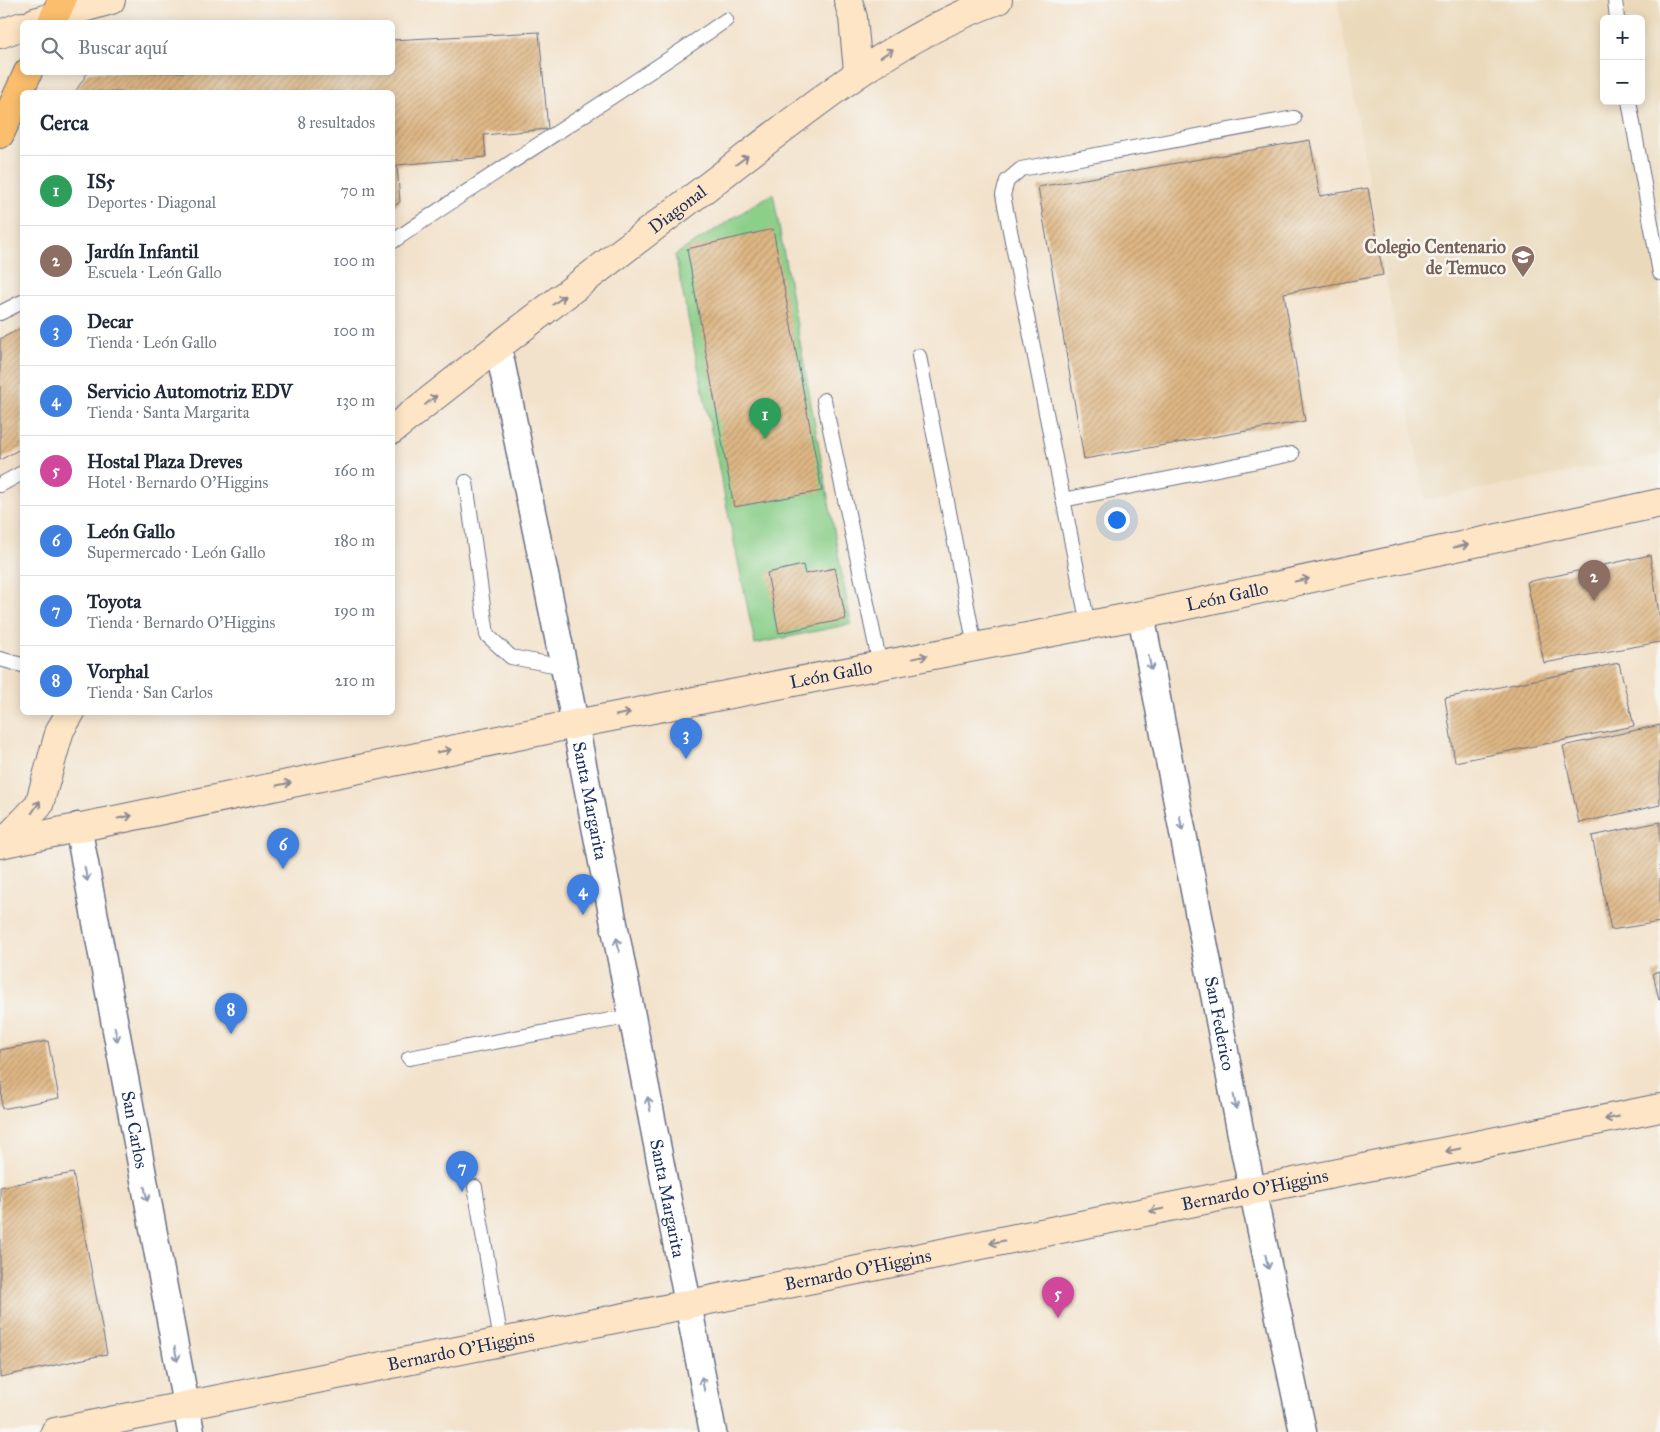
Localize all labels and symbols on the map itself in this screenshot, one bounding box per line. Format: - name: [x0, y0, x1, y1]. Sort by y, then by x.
- one-way arrow: [880, 48, 894, 58]
- one-way arrow: [735, 155, 749, 165]
- street label: Diagonal: [644, 180, 711, 238]
- place label: Colegio Centenario de Temuco: [1365, 236, 1506, 279]
- school or university icon: Colegio Centenario de Temuco: [1510, 244, 1536, 278]
- one-way arrow: [552, 294, 565, 305]
- one-way arrow: [424, 394, 437, 405]
- pin: 1: [749, 398, 781, 439]
- your location: [1104, 507, 1130, 533]
- one-way arrow: [1452, 541, 1468, 550]
- pin: 2: [1578, 560, 1610, 601]
- one-way arrow: [1294, 575, 1310, 584]
- street label: León Gallo: [1184, 577, 1270, 616]
- one-way arrow: [911, 652, 927, 662]
- one-way arrow: [1146, 655, 1156, 671]
- street label: León Gallo: [788, 656, 874, 693]
- one-way arrow: [614, 709, 630, 719]
- pin: 3: [670, 718, 702, 759]
- street label: Santa Margarita: [568, 740, 612, 862]
- one-way arrow: [435, 745, 451, 755]
- one-way arrow: [276, 778, 292, 788]
- one-way arrow: [31, 800, 41, 814]
- one-way arrow: [117, 811, 133, 821]
- one-way arrow: [1177, 814, 1186, 830]
- pin: 6: [267, 828, 299, 869]
- one-way arrow: [82, 866, 92, 882]
- pin: 4: [567, 874, 599, 915]
- one-way arrow: [613, 937, 622, 953]
- street label: San Federico: [1200, 975, 1239, 1072]
- pin: 8: [215, 993, 247, 1034]
- one-way arrow: [112, 1026, 122, 1042]
- street label: San Carlos: [117, 1089, 153, 1170]
- one-way arrow: [1231, 1094, 1240, 1110]
- one-way arrow: [644, 1097, 653, 1113]
- one-way arrow: [1605, 1114, 1621, 1123]
- street label: Santa Margarita: [645, 1137, 690, 1260]
- one-way arrow: [1445, 1146, 1461, 1156]
- pin: 7: [446, 1151, 478, 1192]
- street label: Bernardo O'Higgins: [1180, 1164, 1330, 1215]
- one-way arrow: [142, 1185, 152, 1201]
- one-way arrow: [1149, 1206, 1165, 1216]
- one-way arrow: [990, 1238, 1006, 1248]
- street label: Bernardo O'Higgins: [783, 1244, 933, 1295]
- one-way arrow: [1263, 1253, 1273, 1269]
- pin: 5: [1042, 1277, 1074, 1318]
- street label: Bernardo O'Higgins: [386, 1325, 536, 1376]
- one-way arrow: [172, 1345, 181, 1361]
- one-way arrow: [698, 1377, 708, 1393]

